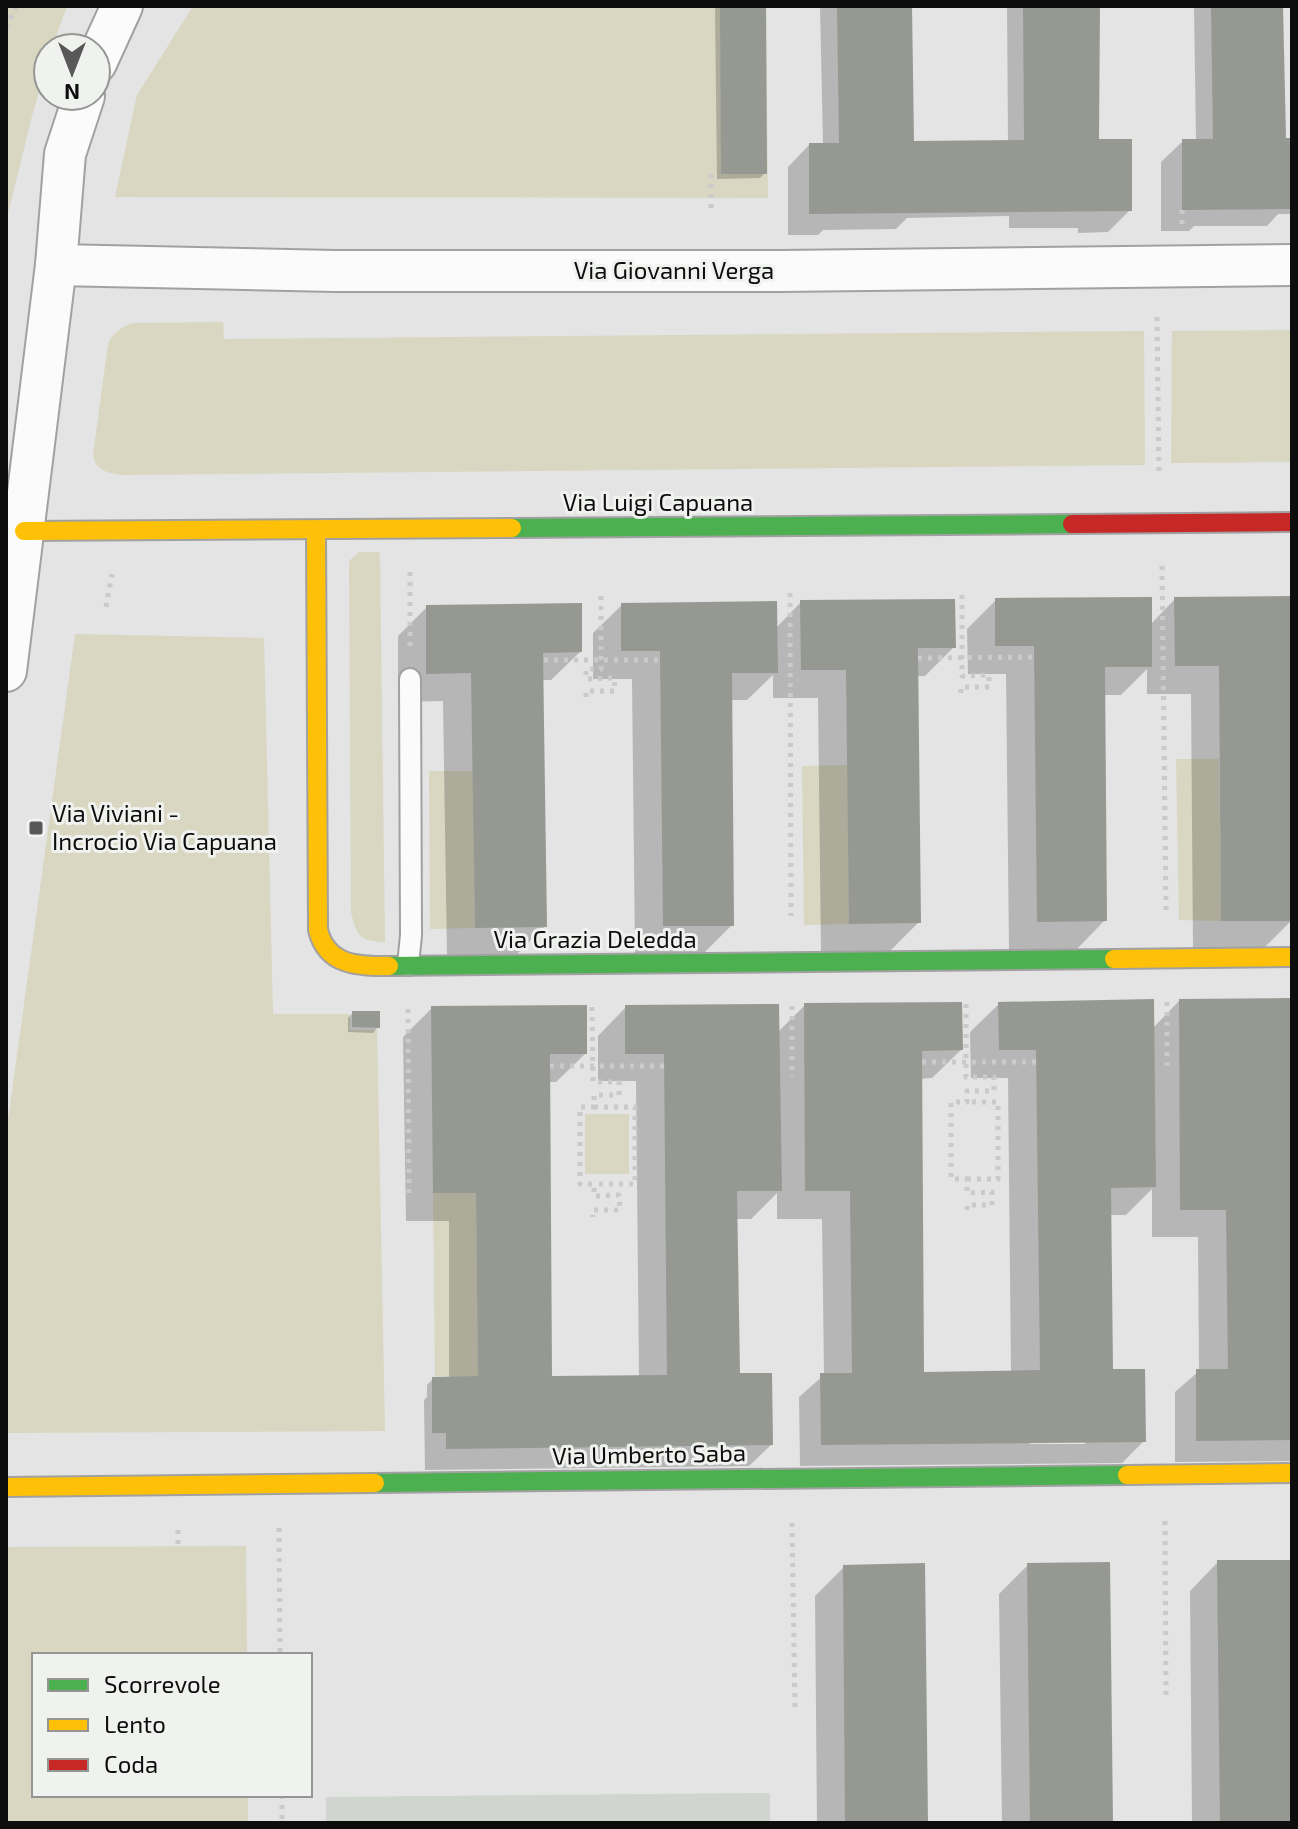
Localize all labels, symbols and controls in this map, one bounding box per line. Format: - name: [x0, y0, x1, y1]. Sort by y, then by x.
- north arrow: [32, 32, 112, 112]
- text: N: [64, 80, 80, 106]
- street label: Via Giovanni Verga: [574, 255, 774, 284]
- street label: Via Luigi Capuana: [563, 487, 753, 516]
- place label: Via Viviani - Incrocio Via Capuana: [52, 798, 277, 855]
- marker: Via Viviani - Incrocio Via Capuana: [27, 819, 45, 837]
- street label: Via Grazia Deledda: [493, 924, 697, 953]
- street label: Via Umberto Saba: [552, 1437, 746, 1470]
- legend: [32, 1653, 312, 1797]
- text: Scorrevole: [104, 1669, 221, 1698]
- text: Lento: [104, 1709, 166, 1738]
- text: Coda: [104, 1749, 158, 1778]

